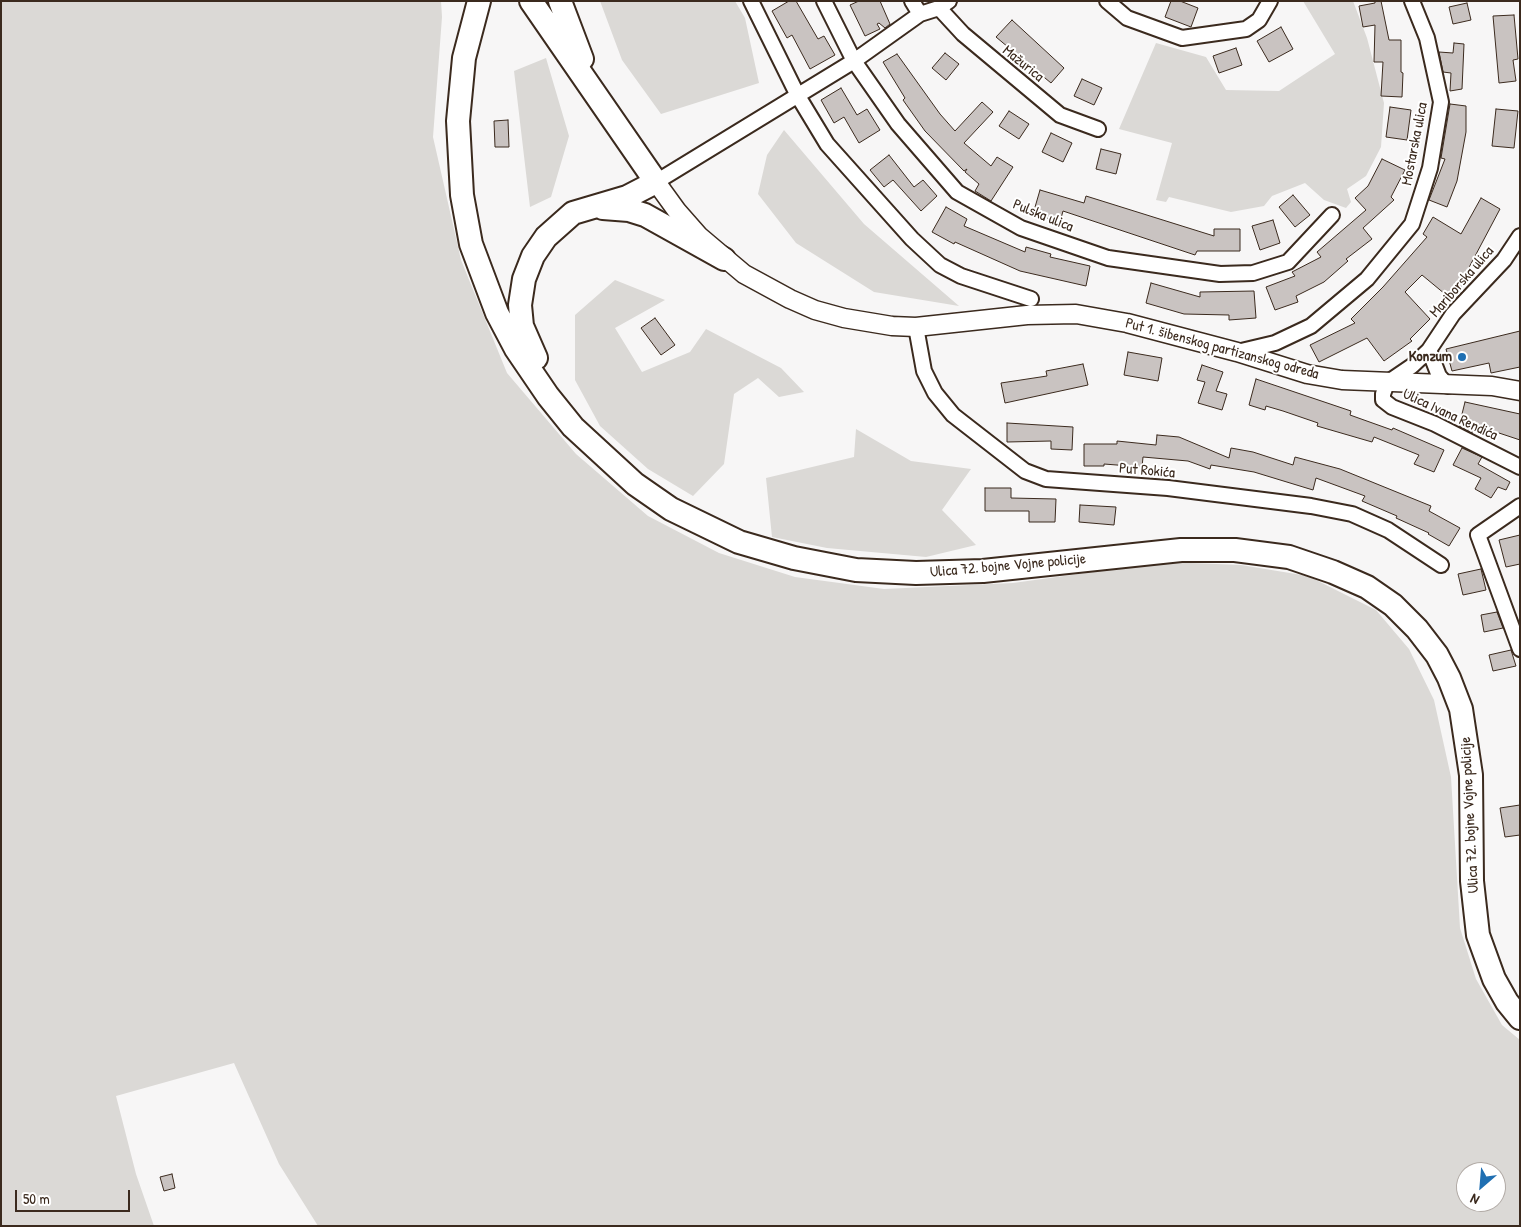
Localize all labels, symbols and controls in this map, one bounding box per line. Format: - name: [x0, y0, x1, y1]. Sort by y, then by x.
- street label: Mažurica: [999, 42, 1047, 86]
- street label: Mostarska ulica: [1398, 101, 1432, 187]
- street label: Pulska ulica: [1010, 196, 1076, 236]
- street label: Mariborska ulica: [1426, 243, 1498, 321]
- street label: Put 1. šibenskog partizanskog odreda: [1123, 315, 1321, 383]
- place label: Konzum: [1409, 348, 1452, 366]
- marker: Konzum: [1456, 351, 1468, 363]
- street label: Ulica Ivana Rendića: [1400, 385, 1500, 445]
- street label: Put Rokića: [1118, 460, 1176, 482]
- street label: Ulica 72. bojne Vojne policije: [929, 550, 1087, 582]
- street label: Ulica 72. bojne Vojne policije: [1457, 736, 1483, 894]
- north arrow: [1456, 1162, 1506, 1212]
- scale bar: [18, 1180, 132, 1212]
- text: 50 m: [23, 1188, 50, 1209]
- text: N: [1467, 1190, 1482, 1210]

